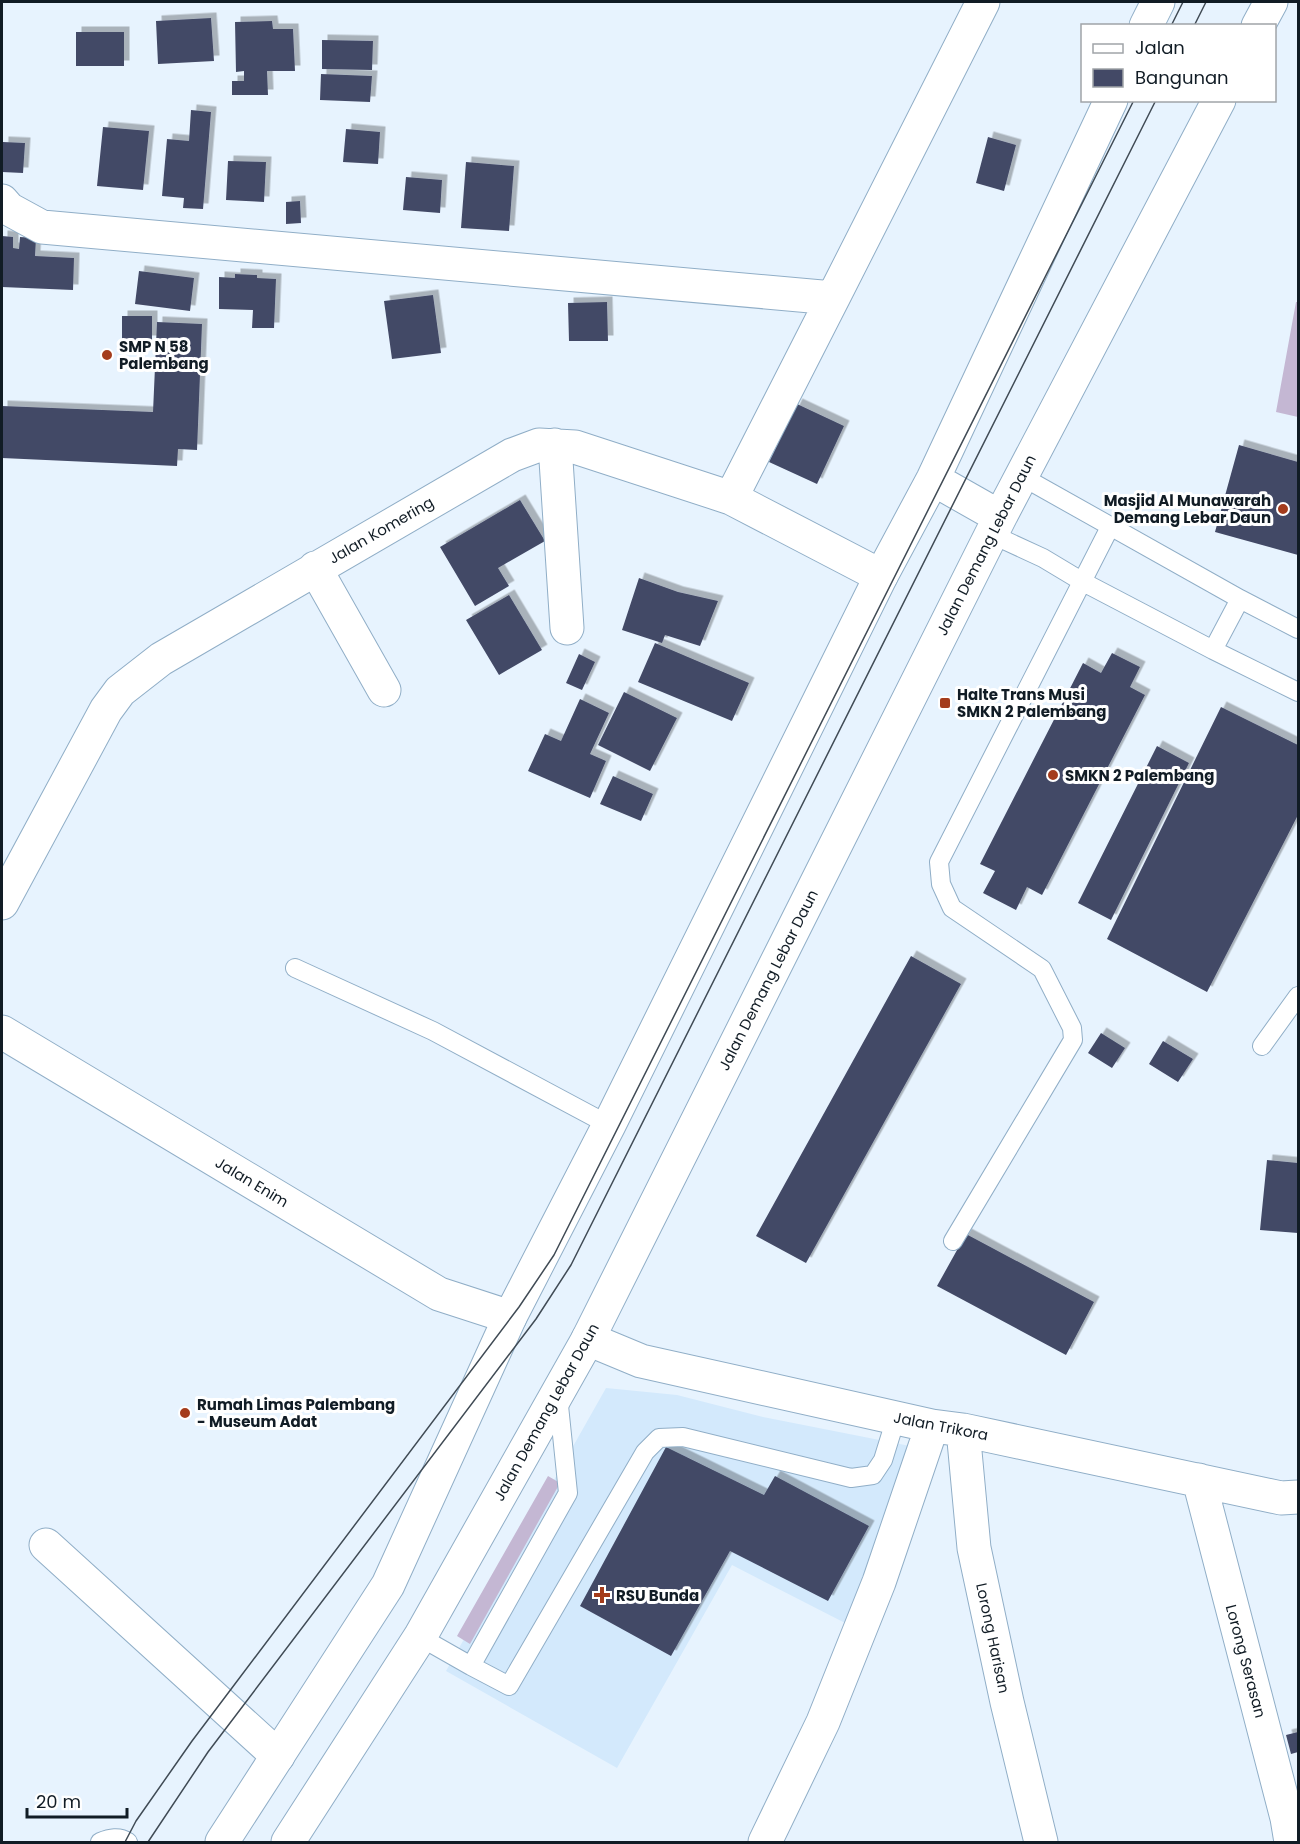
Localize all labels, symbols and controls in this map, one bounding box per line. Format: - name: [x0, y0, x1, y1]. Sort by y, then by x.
- legend: [1081, 24, 1276, 102]
- text: Jalan: [1135, 35, 1185, 60]
- text: Bangunan: [1135, 65, 1229, 90]
- place label: SMP N 58 Palembang: [119, 336, 209, 374]
- marker: SMP N 58 Palembang: [100, 348, 114, 362]
- street label: Jalan Demang Lebar Daun: [931, 451, 1041, 639]
- place label: Masjid Al Munawarah Demang Lebar Daun: [1104, 490, 1271, 528]
- street label: Jalan Komering: [325, 491, 437, 569]
- marker: Masjid Al Munawarah Demang Lebar Daun: [1276, 502, 1290, 516]
- place label: Halte Trans Musi SMKN 2 Palembang: [957, 684, 1106, 722]
- marker: Halte Trans Musi SMKN 2 Palembang: [938, 696, 952, 710]
- place label: SMKN 2 Palembang: [1065, 765, 1214, 786]
- marker: SMKN 2 Palembang: [1046, 768, 1060, 782]
- street label: Jalan Demang Lebar Daun: [713, 886, 823, 1074]
- street label: Jalan Enim: [211, 1152, 293, 1212]
- street label: Jalan Demang Lebar Daun: [488, 1319, 604, 1505]
- place label: Rumah Limas Palembang - Museum Adat: [197, 1394, 395, 1432]
- marker: Rumah Limas Palembang - Museum Adat: [178, 1406, 192, 1420]
- street label: Jalan Trikora: [892, 1407, 990, 1445]
- street label: Lorong Harisan: [971, 1581, 1015, 1695]
- place label: RSU Bunda: [616, 1585, 699, 1606]
- marker: RSU Bunda: [593, 1586, 611, 1604]
- street label: Lorong Serasan: [1221, 1602, 1271, 1720]
- scale bar: [27, 1781, 128, 1819]
- text: 20 m: [36, 1789, 81, 1814]

